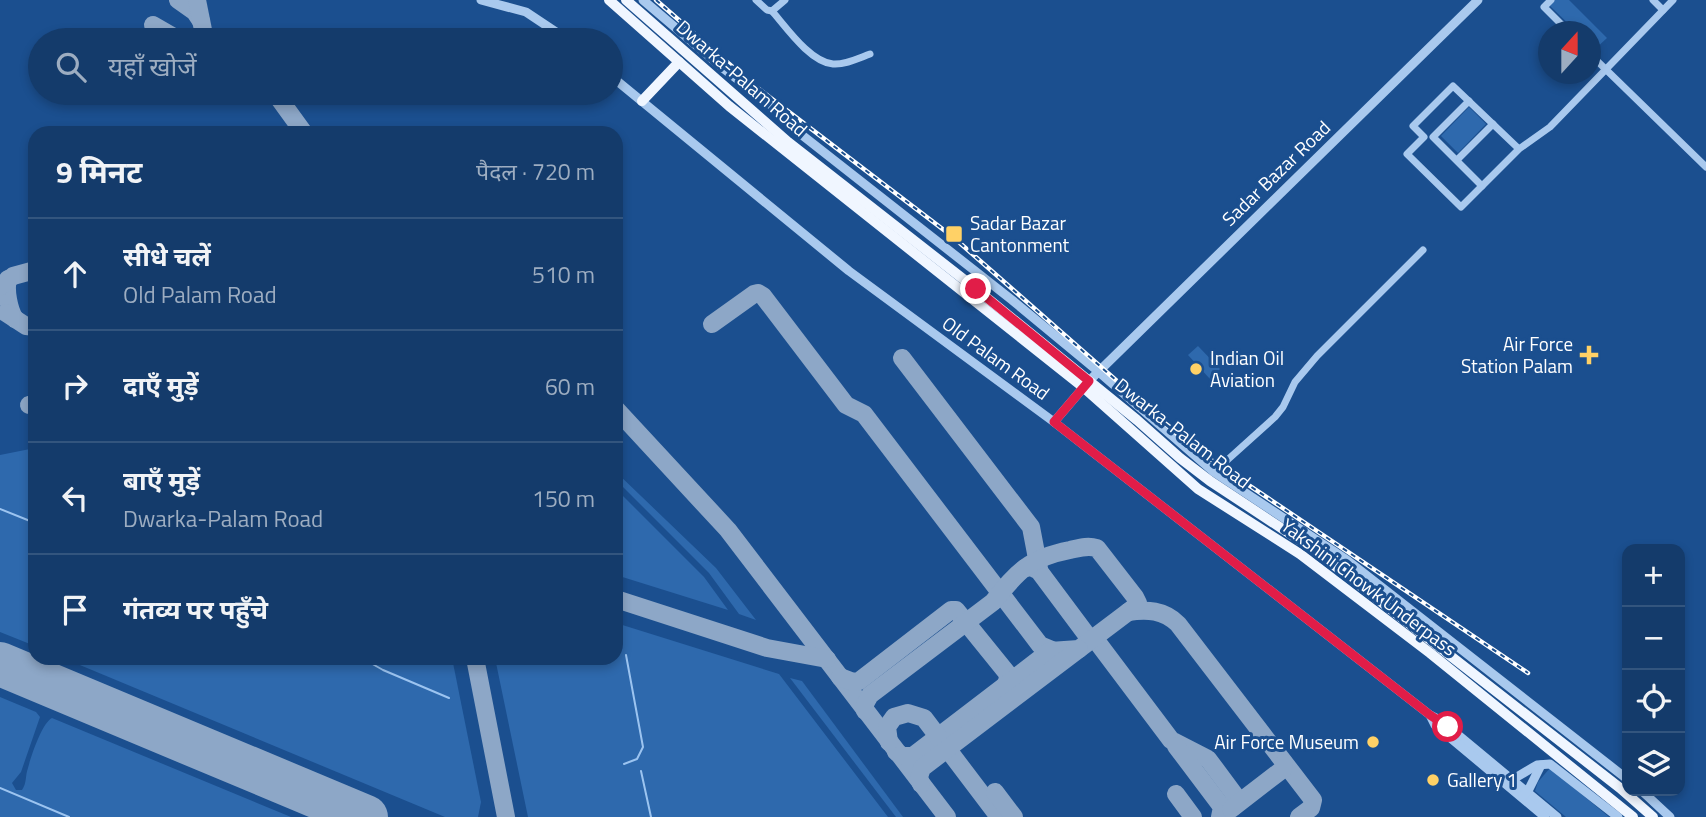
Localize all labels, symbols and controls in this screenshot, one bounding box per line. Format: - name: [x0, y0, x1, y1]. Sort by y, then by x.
- street label: Dwarka-Palam Road: [670, 12, 814, 143]
- north arrow: [1538, 21, 1601, 84]
- search box: [28, 28, 623, 105]
- text: यहाँ खोजें: [108, 47, 197, 86]
- icon: search: [52, 48, 90, 86]
- street label: Sadar Bazar Road: [1215, 113, 1337, 232]
- text: 9 मिनट: [56, 149, 142, 195]
- text: पैदल · 720 m: [476, 154, 595, 189]
- place label: Sadar Bazar Cantonment: [970, 208, 1070, 259]
- marker: Sadar Bazar Cantonment: [944, 224, 964, 244]
- text: सीधे चलें: [123, 237, 211, 276]
- icon: ahead: [56, 255, 94, 293]
- text: 510 m: [532, 257, 595, 292]
- route end: [960, 273, 991, 304]
- text: Old Palam Road: [123, 277, 277, 312]
- street label: Old Palam Road: [936, 309, 1056, 407]
- place label: Air Force Station Palam: [1461, 329, 1573, 380]
- place label: Indian Oil Aviation: [1210, 343, 1284, 394]
- marker: Air Force Station Palam: [1579, 345, 1599, 365]
- marker: Indian Oil Aviation: [1188, 361, 1204, 377]
- text: दाएँ मुड़ें: [123, 366, 199, 405]
- icon: right: [56, 367, 94, 405]
- text: 60 m: [545, 369, 595, 404]
- street label: Dwarka-Palam Road: [1109, 370, 1257, 495]
- text: बाएँ मुड़ें: [123, 461, 200, 500]
- icon: left: [56, 479, 94, 517]
- text: 150 m: [532, 481, 595, 516]
- text: Dwarka-Palam Road: [123, 501, 323, 536]
- street label: Yakshini Chowk Underpass: [1275, 511, 1463, 663]
- map controls: [1622, 544, 1685, 796]
- button: +: [1622, 544, 1685, 607]
- text: गंतव्य पर पहुँचे: [123, 590, 268, 629]
- icon: arrive: [56, 591, 94, 629]
- button: −: [1622, 607, 1685, 670]
- button: locate: [1622, 670, 1685, 733]
- route start: [1432, 711, 1463, 742]
- place label: Air Force Museum: [1214, 727, 1359, 756]
- button: layers: [1622, 733, 1685, 796]
- marker: Air Force Museum: [1365, 734, 1381, 750]
- place label: Gallery 1: [1447, 765, 1517, 794]
- marker: Gallery 1: [1425, 772, 1441, 788]

